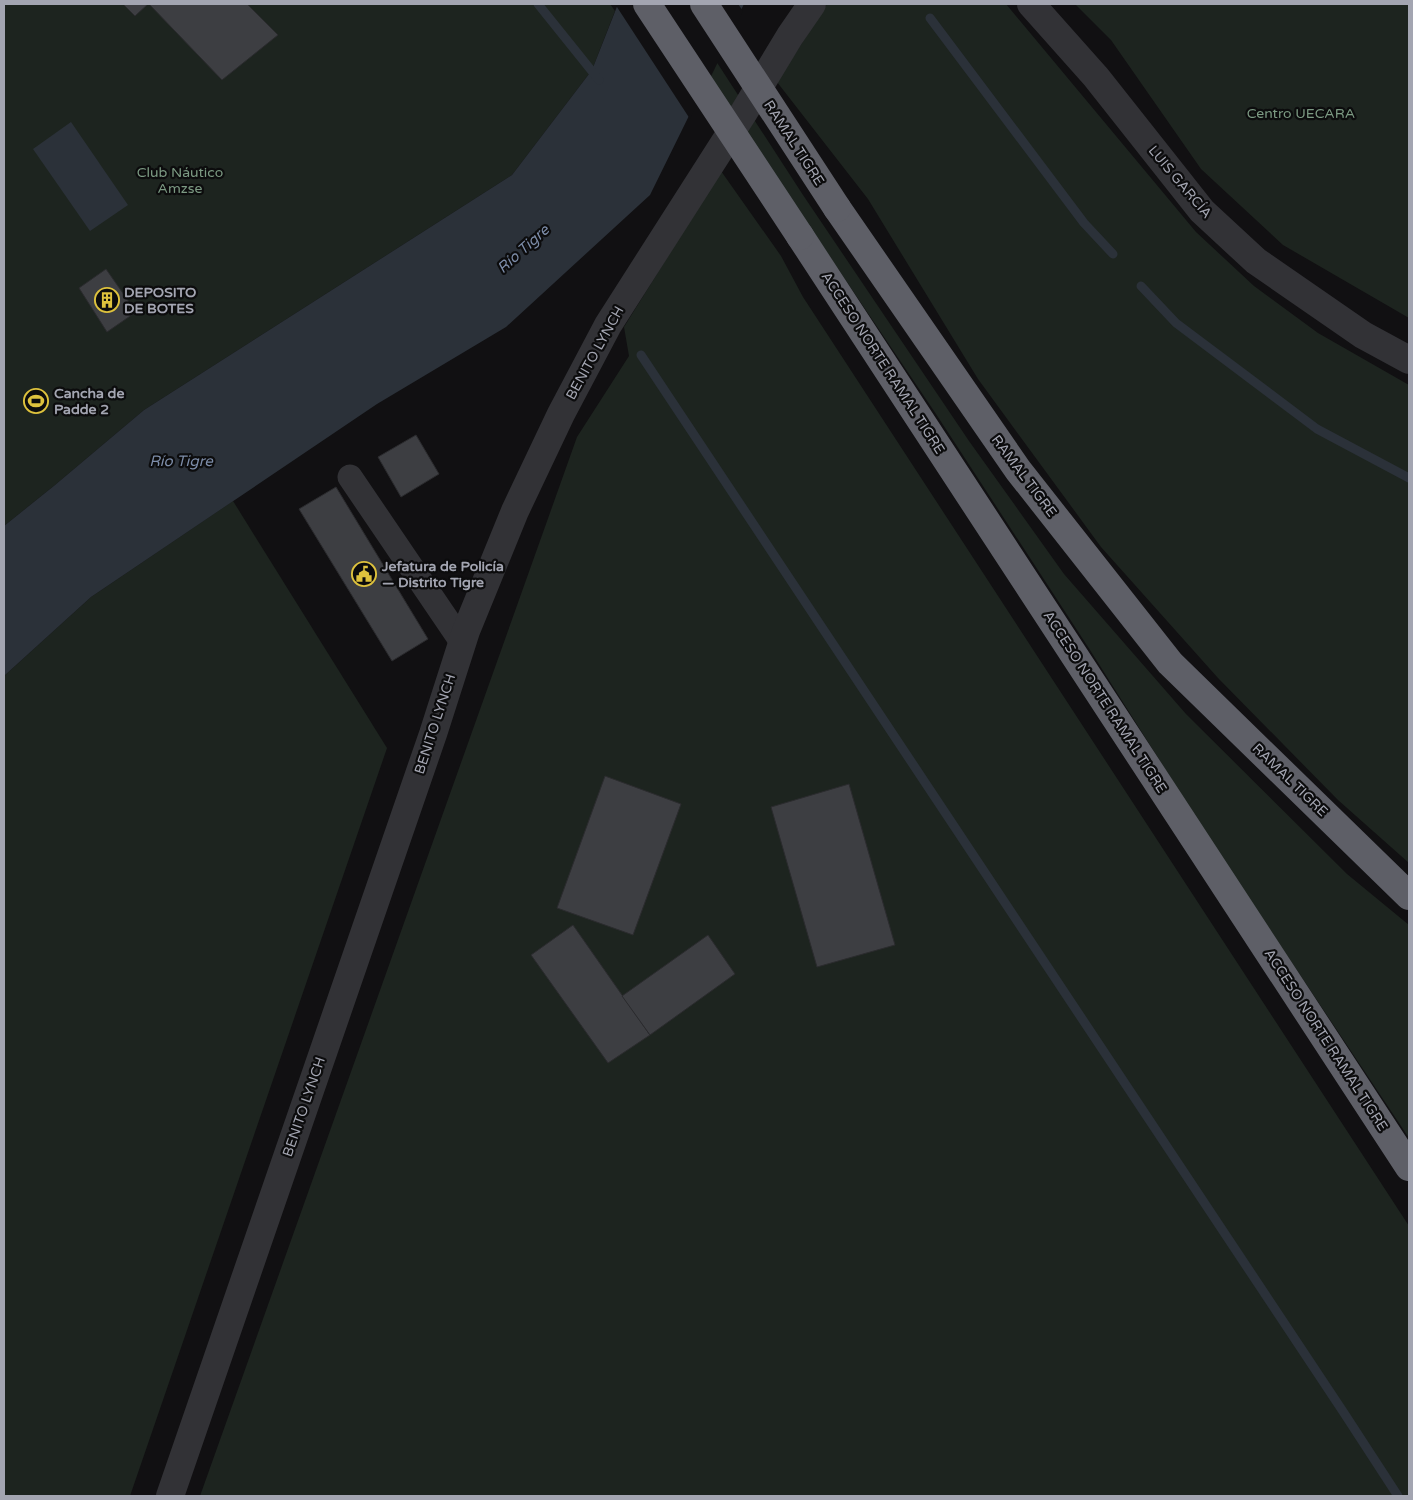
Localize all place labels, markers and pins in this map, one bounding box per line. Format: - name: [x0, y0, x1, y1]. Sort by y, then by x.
- place label: DEPOSITO DE BOTES: [124, 284, 196, 317]
- building icon: DEPOSITO DE BOTES: [94, 287, 120, 313]
- place label: Cancha de Padde 2: [54, 385, 124, 418]
- sports icon: Cancha de Padde 2: [23, 388, 49, 414]
- place label: Jefatura de Policía — Distrito Tigre: [381, 558, 504, 591]
- public building icon: Jefatura de Policía — Distrito Tigre: [351, 561, 377, 587]

